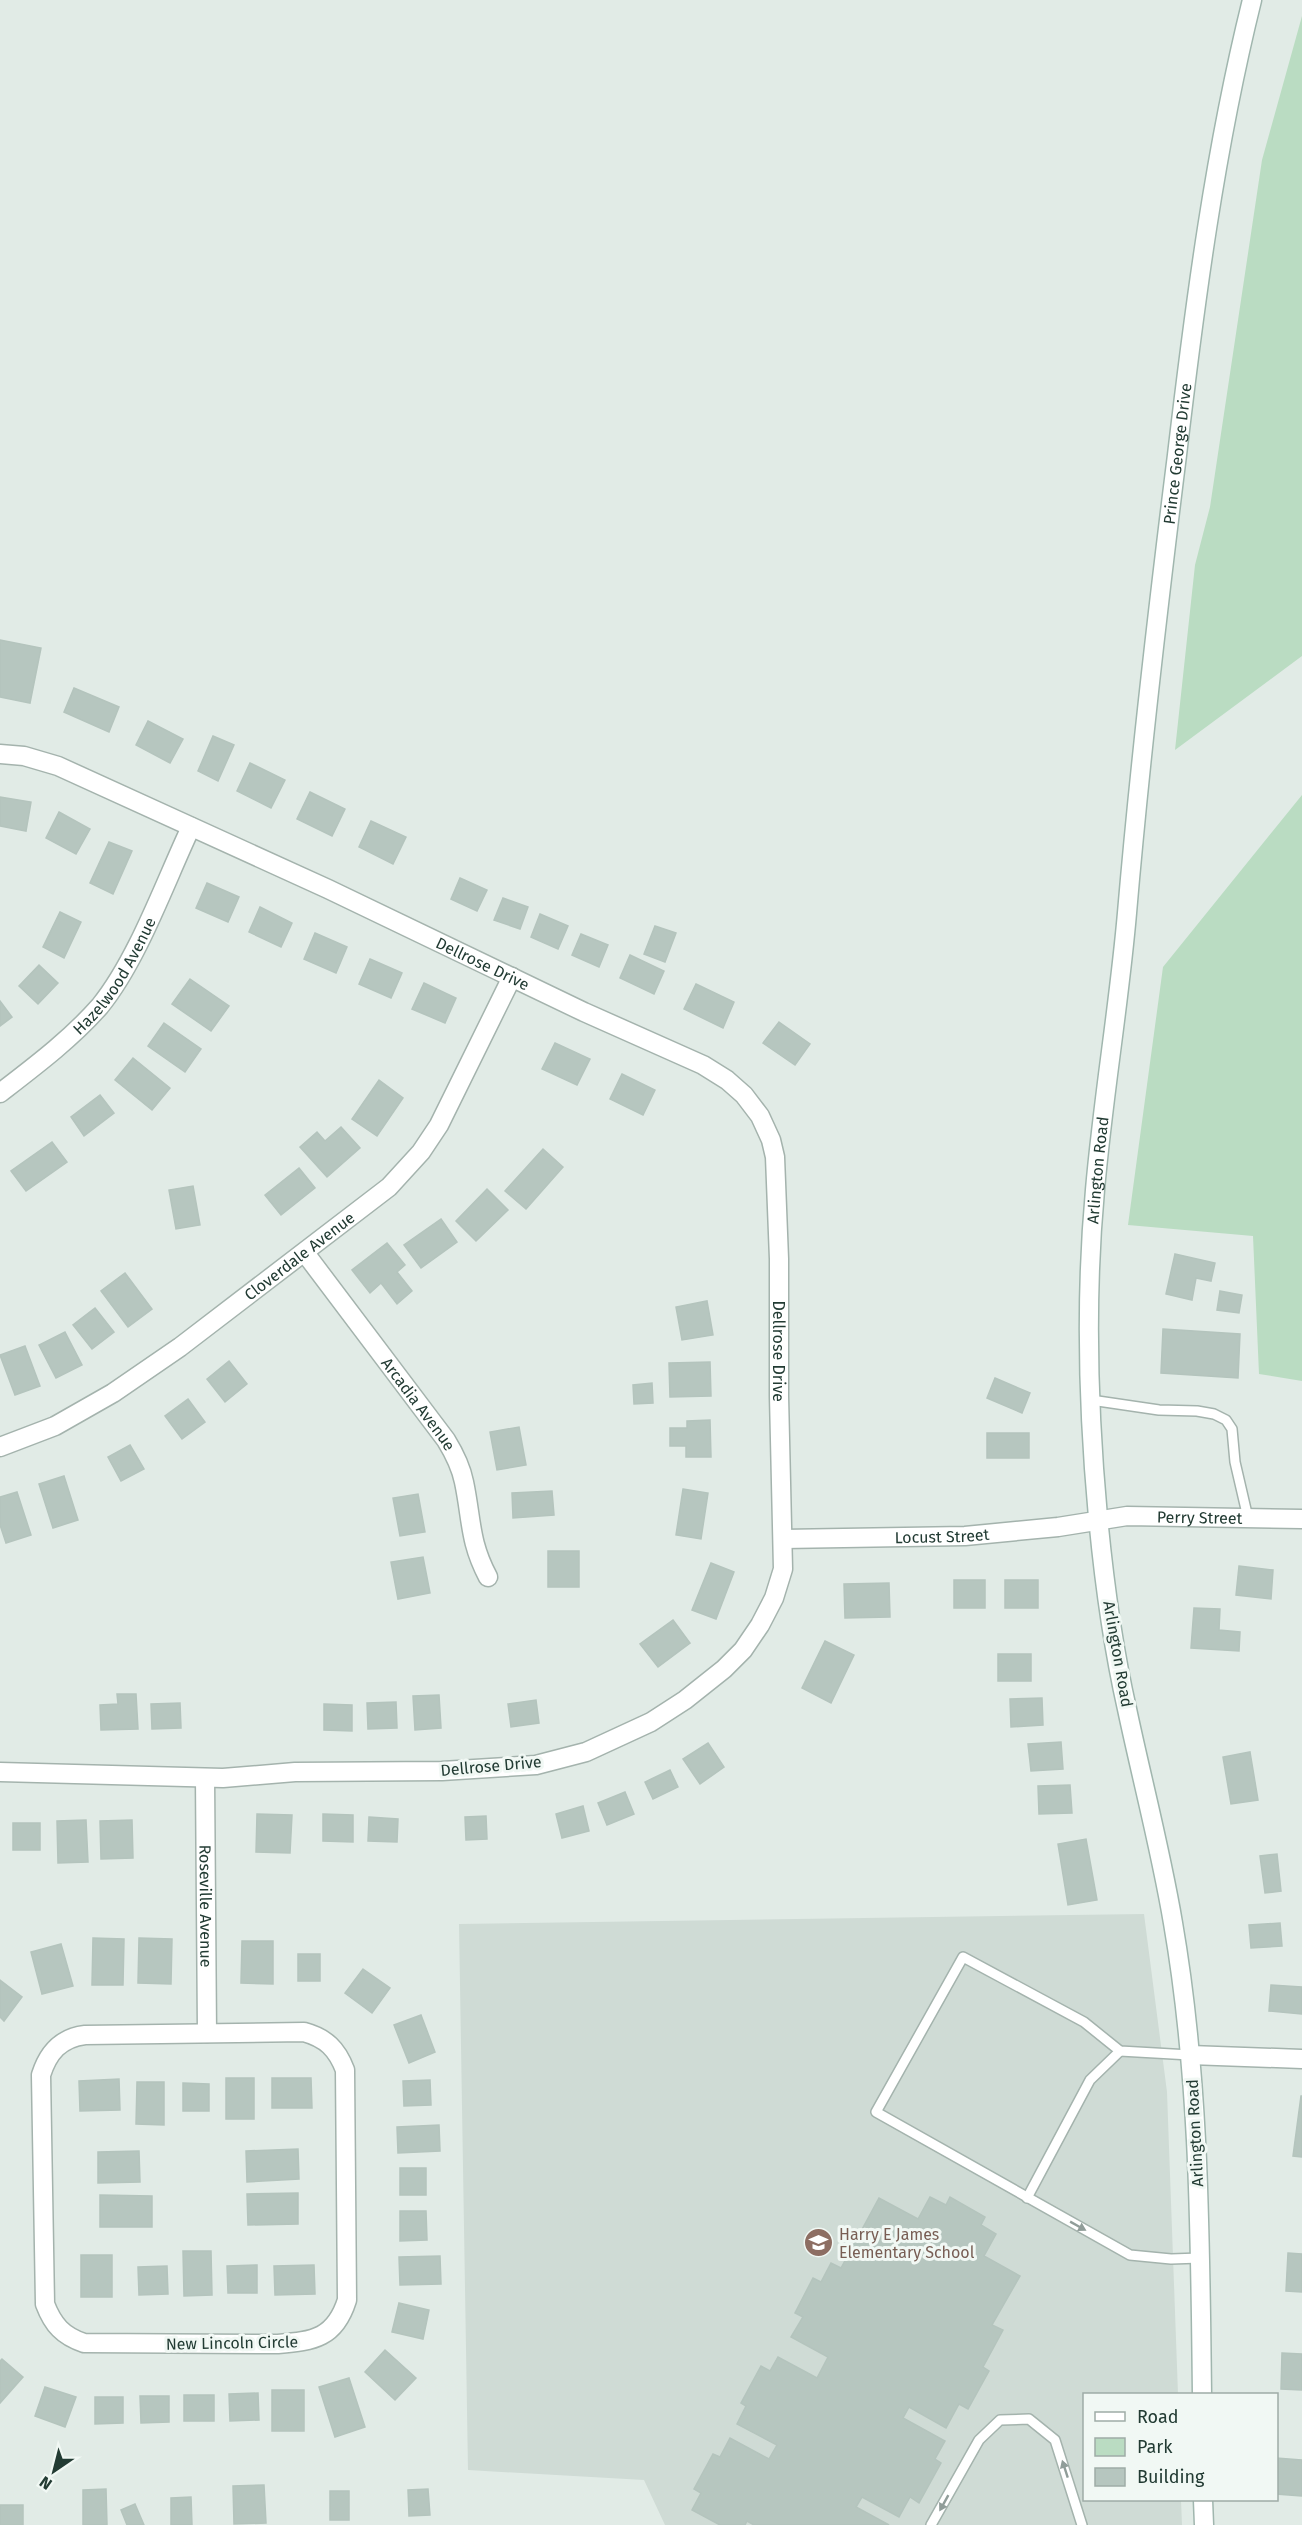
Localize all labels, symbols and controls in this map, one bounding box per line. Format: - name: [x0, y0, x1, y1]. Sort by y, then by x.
- street label: Prince George Drive: [1159, 382, 1195, 525]
- street label: Hazelwood Avenue: [69, 914, 159, 1038]
- street label: Dellrose Drive: [433, 933, 533, 994]
- street label: Arlington Road: [1083, 1115, 1112, 1225]
- street label: Cloverdale Avenue: [240, 1208, 358, 1304]
- street label: Dellrose Drive: [769, 1300, 789, 1402]
- street label: Arcadia Avenue: [378, 1354, 460, 1454]
- street label: Perry Street: [1157, 1507, 1243, 1527]
- street label: Locust Street: [894, 1524, 990, 1547]
- street label: Arlington Road: [1099, 1599, 1137, 1709]
- street label: Dellrose Drive: [440, 1752, 542, 1780]
- street label: Roseville Avenue: [196, 1845, 216, 1967]
- street label: Arlington Road: [1183, 2079, 1207, 2187]
- one-way arrow: [1070, 2221, 1087, 2231]
- place label: Harry E James Elementary School: [839, 2225, 975, 2262]
- school or university icon: Harry E James Elementary School: [802, 2227, 834, 2259]
- street label: New Lincoln Circle: [166, 2332, 298, 2354]
- legend: [1083, 2393, 1278, 2501]
- text: Road: [1137, 2406, 1179, 2428]
- text: Park: [1137, 2436, 1173, 2458]
- north arrow: [24, 2441, 84, 2501]
- one-way arrow: [1059, 2460, 1069, 2478]
- text: Building: [1137, 2466, 1205, 2488]
- text: N: [36, 2472, 55, 2494]
- one-way arrow: [939, 2495, 949, 2512]

